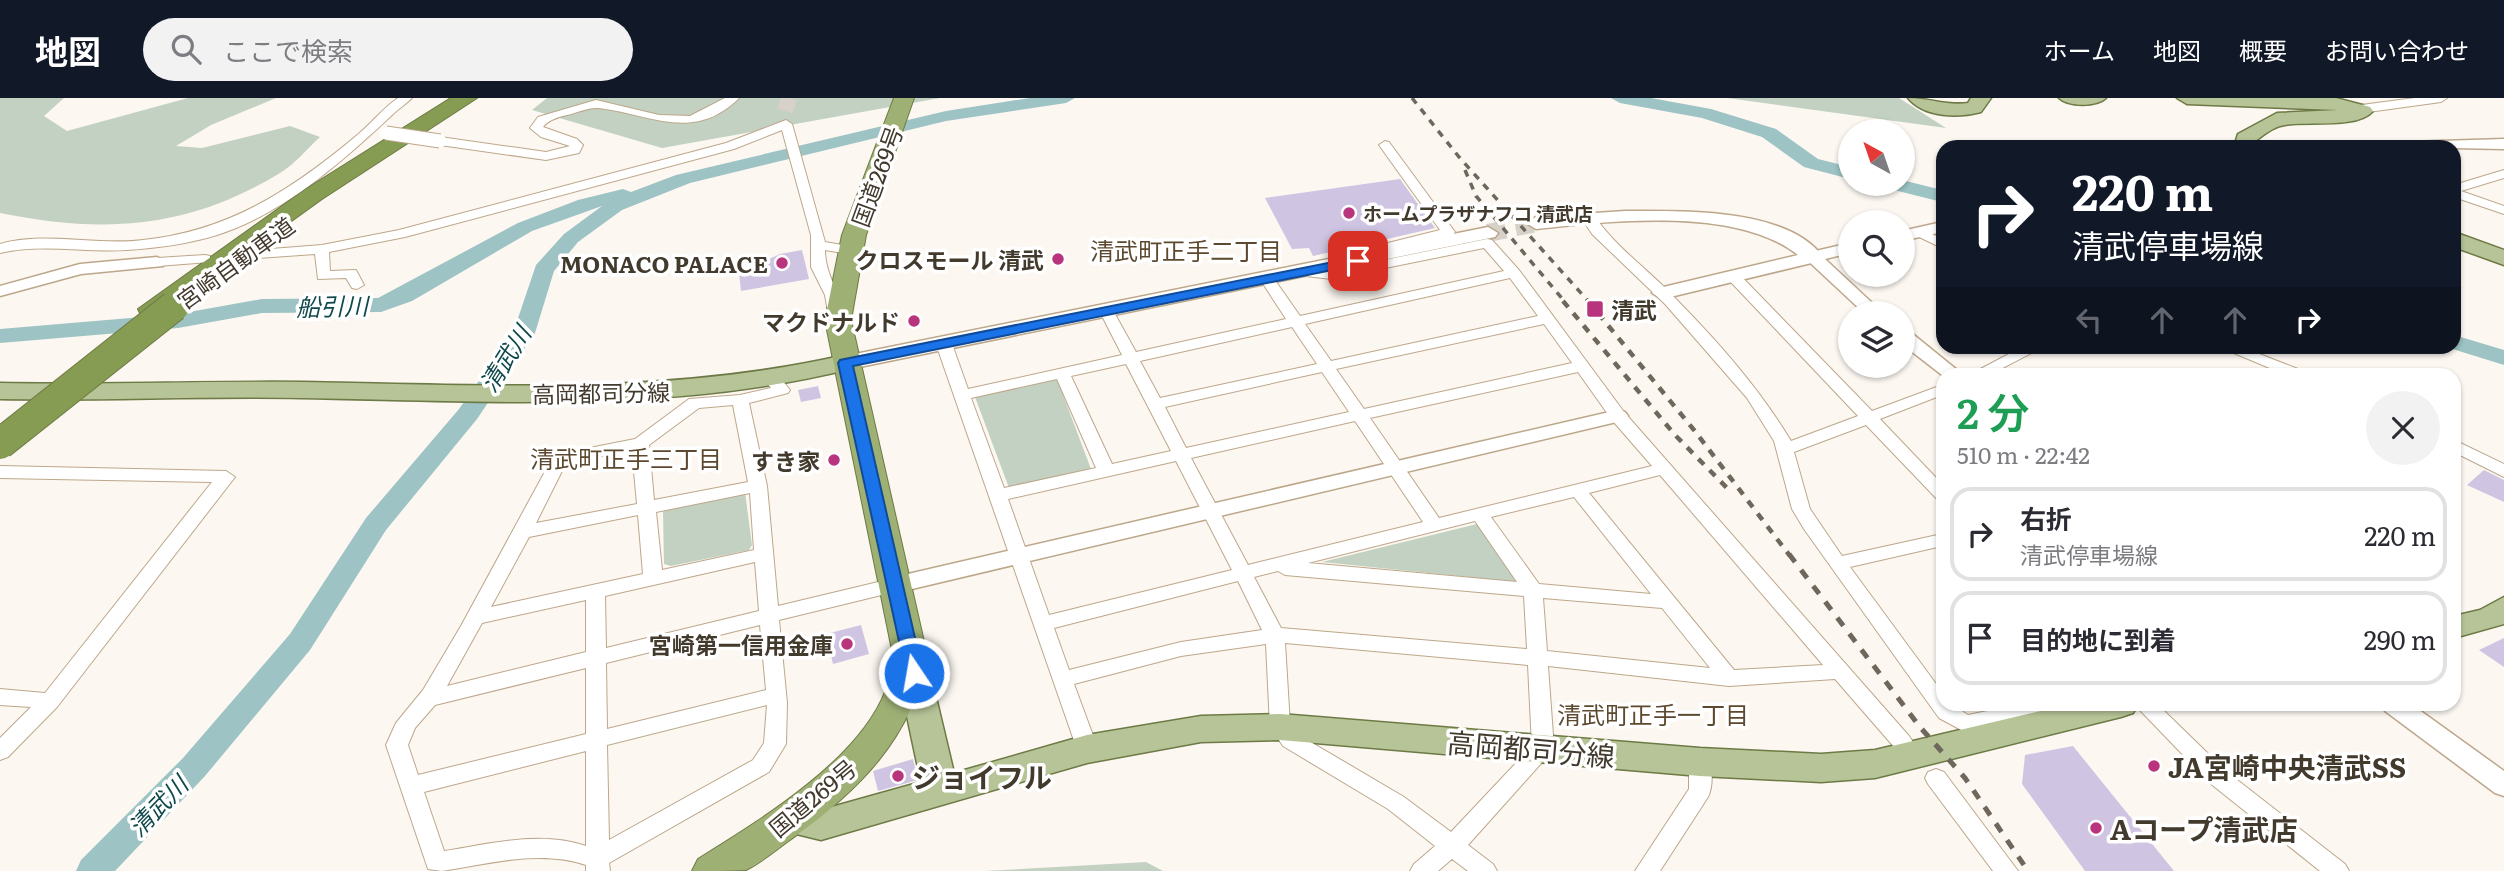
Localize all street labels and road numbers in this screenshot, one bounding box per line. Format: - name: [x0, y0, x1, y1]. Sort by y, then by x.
- street label: 国道269号: [842, 121, 910, 231]
- street label: 宮崎自動車道: [169, 208, 301, 316]
- street label: 高岡都司分線: [532, 374, 670, 410]
- street label: 高岡都司分線: [1445, 720, 1617, 776]
- street label: 国道269号: [761, 750, 863, 844]

